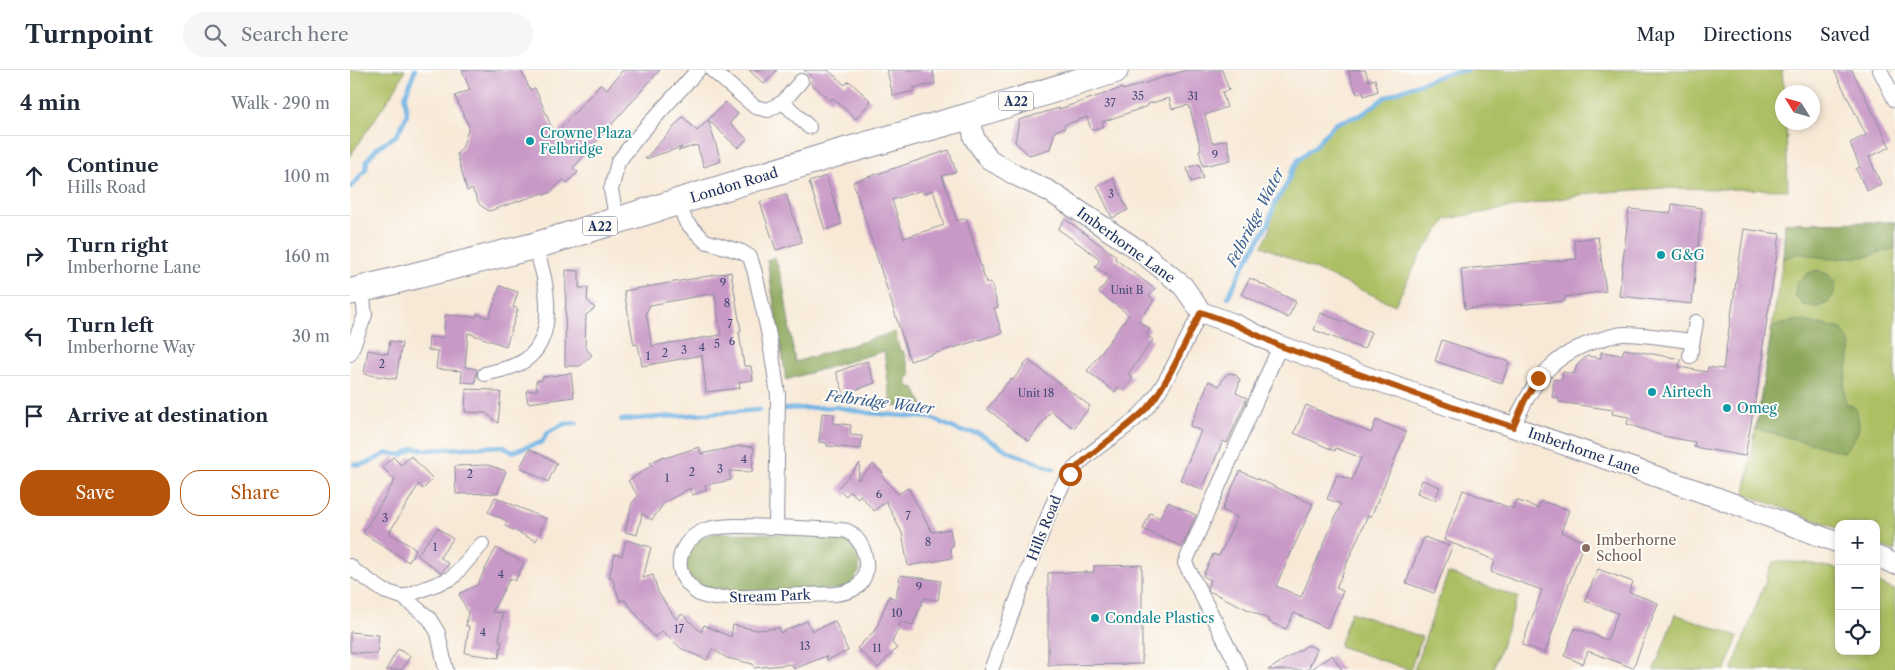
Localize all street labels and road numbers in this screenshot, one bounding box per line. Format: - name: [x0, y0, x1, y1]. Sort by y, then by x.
- road number: A22: [998, 92, 1034, 110]
- street label: London Road: [688, 163, 780, 207]
- street label: Imberhorne Lane: [1073, 203, 1179, 287]
- road number: A22: [582, 216, 618, 236]
- street label: Imberhorne Lane: [1526, 423, 1642, 479]
- street label: Hills Road: [1023, 492, 1065, 563]
- street label: Stream Park: [729, 586, 812, 606]

